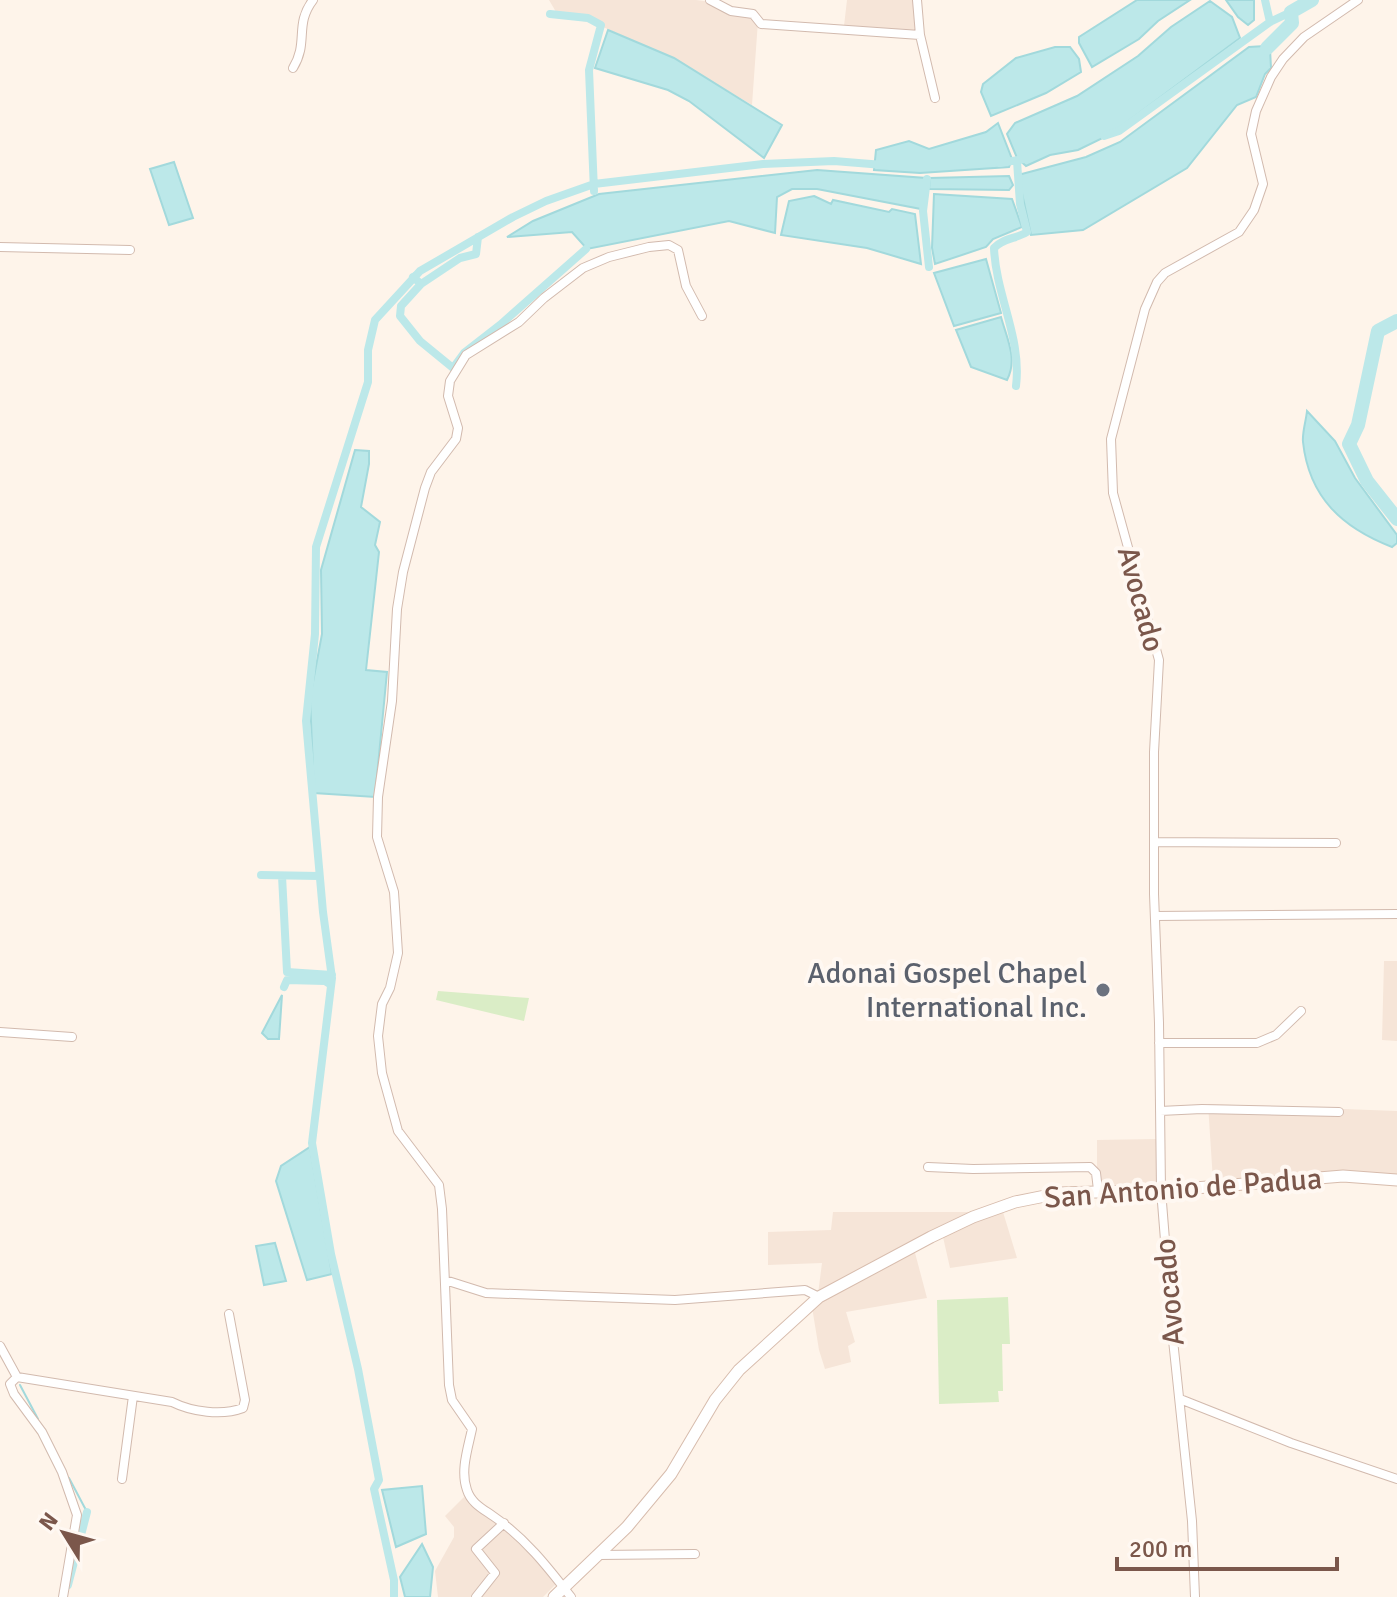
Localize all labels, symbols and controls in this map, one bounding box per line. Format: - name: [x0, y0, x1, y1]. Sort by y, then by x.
- street label: Avocado: [1109, 542, 1172, 656]
- place label: Adonai Gospel Chapel International Inc.: [807, 955, 1087, 1026]
- marker: Adonai Gospel Chapel International Inc.: [1094, 981, 1112, 999]
- street label: San Antonio de Padua: [1043, 1160, 1323, 1217]
- street label: Avocado: [1146, 1237, 1193, 1347]
- north arrow: [24, 1493, 104, 1573]
- text: N: [33, 1507, 64, 1536]
- scale bar: [1117, 1521, 1337, 1571]
- text: 200 m: [1129, 1534, 1192, 1564]

